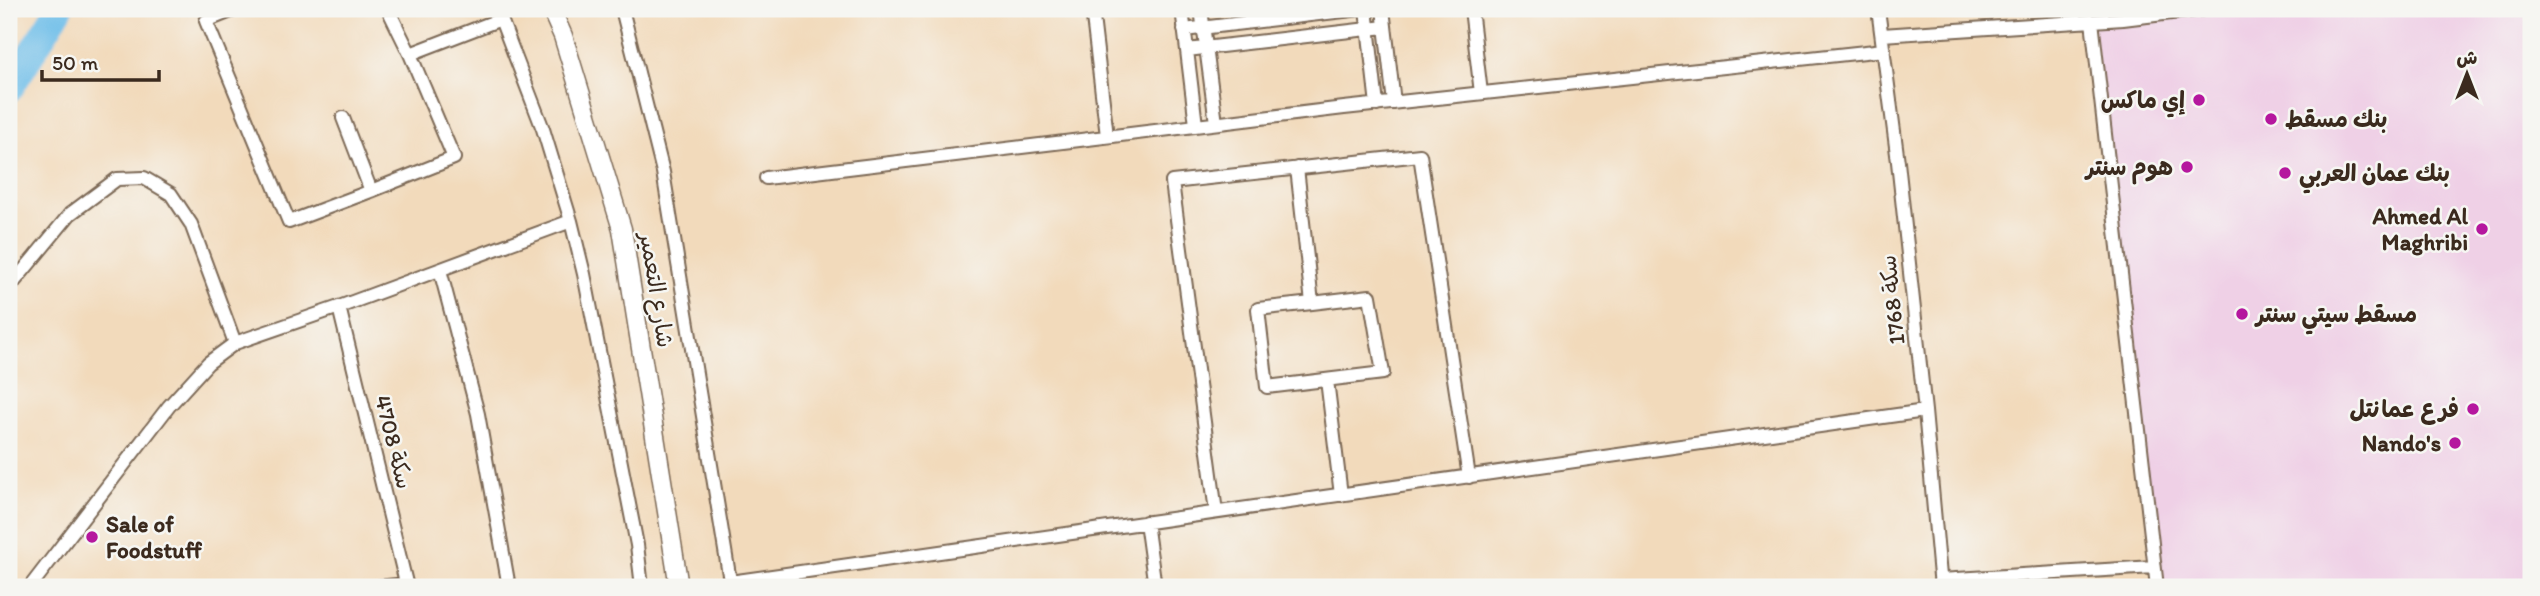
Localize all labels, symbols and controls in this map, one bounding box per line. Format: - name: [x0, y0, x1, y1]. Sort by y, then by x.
- scale bar: [42, 38, 159, 82]
- north arrow: [2432, 38, 2502, 108]
- text: ش: [2457, 46, 2478, 69]
- text: 50 m: [52, 50, 99, 75]
- place label: إي ماكس: [2101, 86, 2185, 118]
- marker: إي ماكس: [2191, 92, 2207, 108]
- place label: بنك مسقط: [2285, 105, 2387, 133]
- marker: بنك مسقط: [2263, 111, 2279, 127]
- place label: هوم سنتر: [2084, 153, 2173, 185]
- marker: هوم سنتر: [2179, 159, 2195, 175]
- place label: بنك عمان العربي: [2299, 159, 2450, 194]
- marker: بنك عمان العربي: [2277, 165, 2293, 181]
- place label: Ahmed Al Maghribi: [2372, 202, 2468, 256]
- marker: Ahmed Al Maghribi: [2474, 221, 2490, 237]
- street label: شارع التعمير: [632, 229, 680, 350]
- street label: سكة 1768: [1873, 254, 1911, 346]
- place label: مسقط سيتي سنتر: [2254, 300, 2417, 335]
- marker: مسقط سيتي سنتر: [2234, 306, 2250, 322]
- street label: سكة 4708: [369, 392, 419, 492]
- place label: فرع عمانتل: [2349, 395, 2459, 425]
- marker: فرع عمانتل: [2465, 401, 2481, 417]
- place label: Nando's: [2362, 429, 2441, 457]
- marker: Nando's: [2447, 435, 2463, 451]
- place label: Sale of Foodstuff: [106, 510, 203, 564]
- marker: Sale of Foodstuff: [84, 529, 100, 545]

